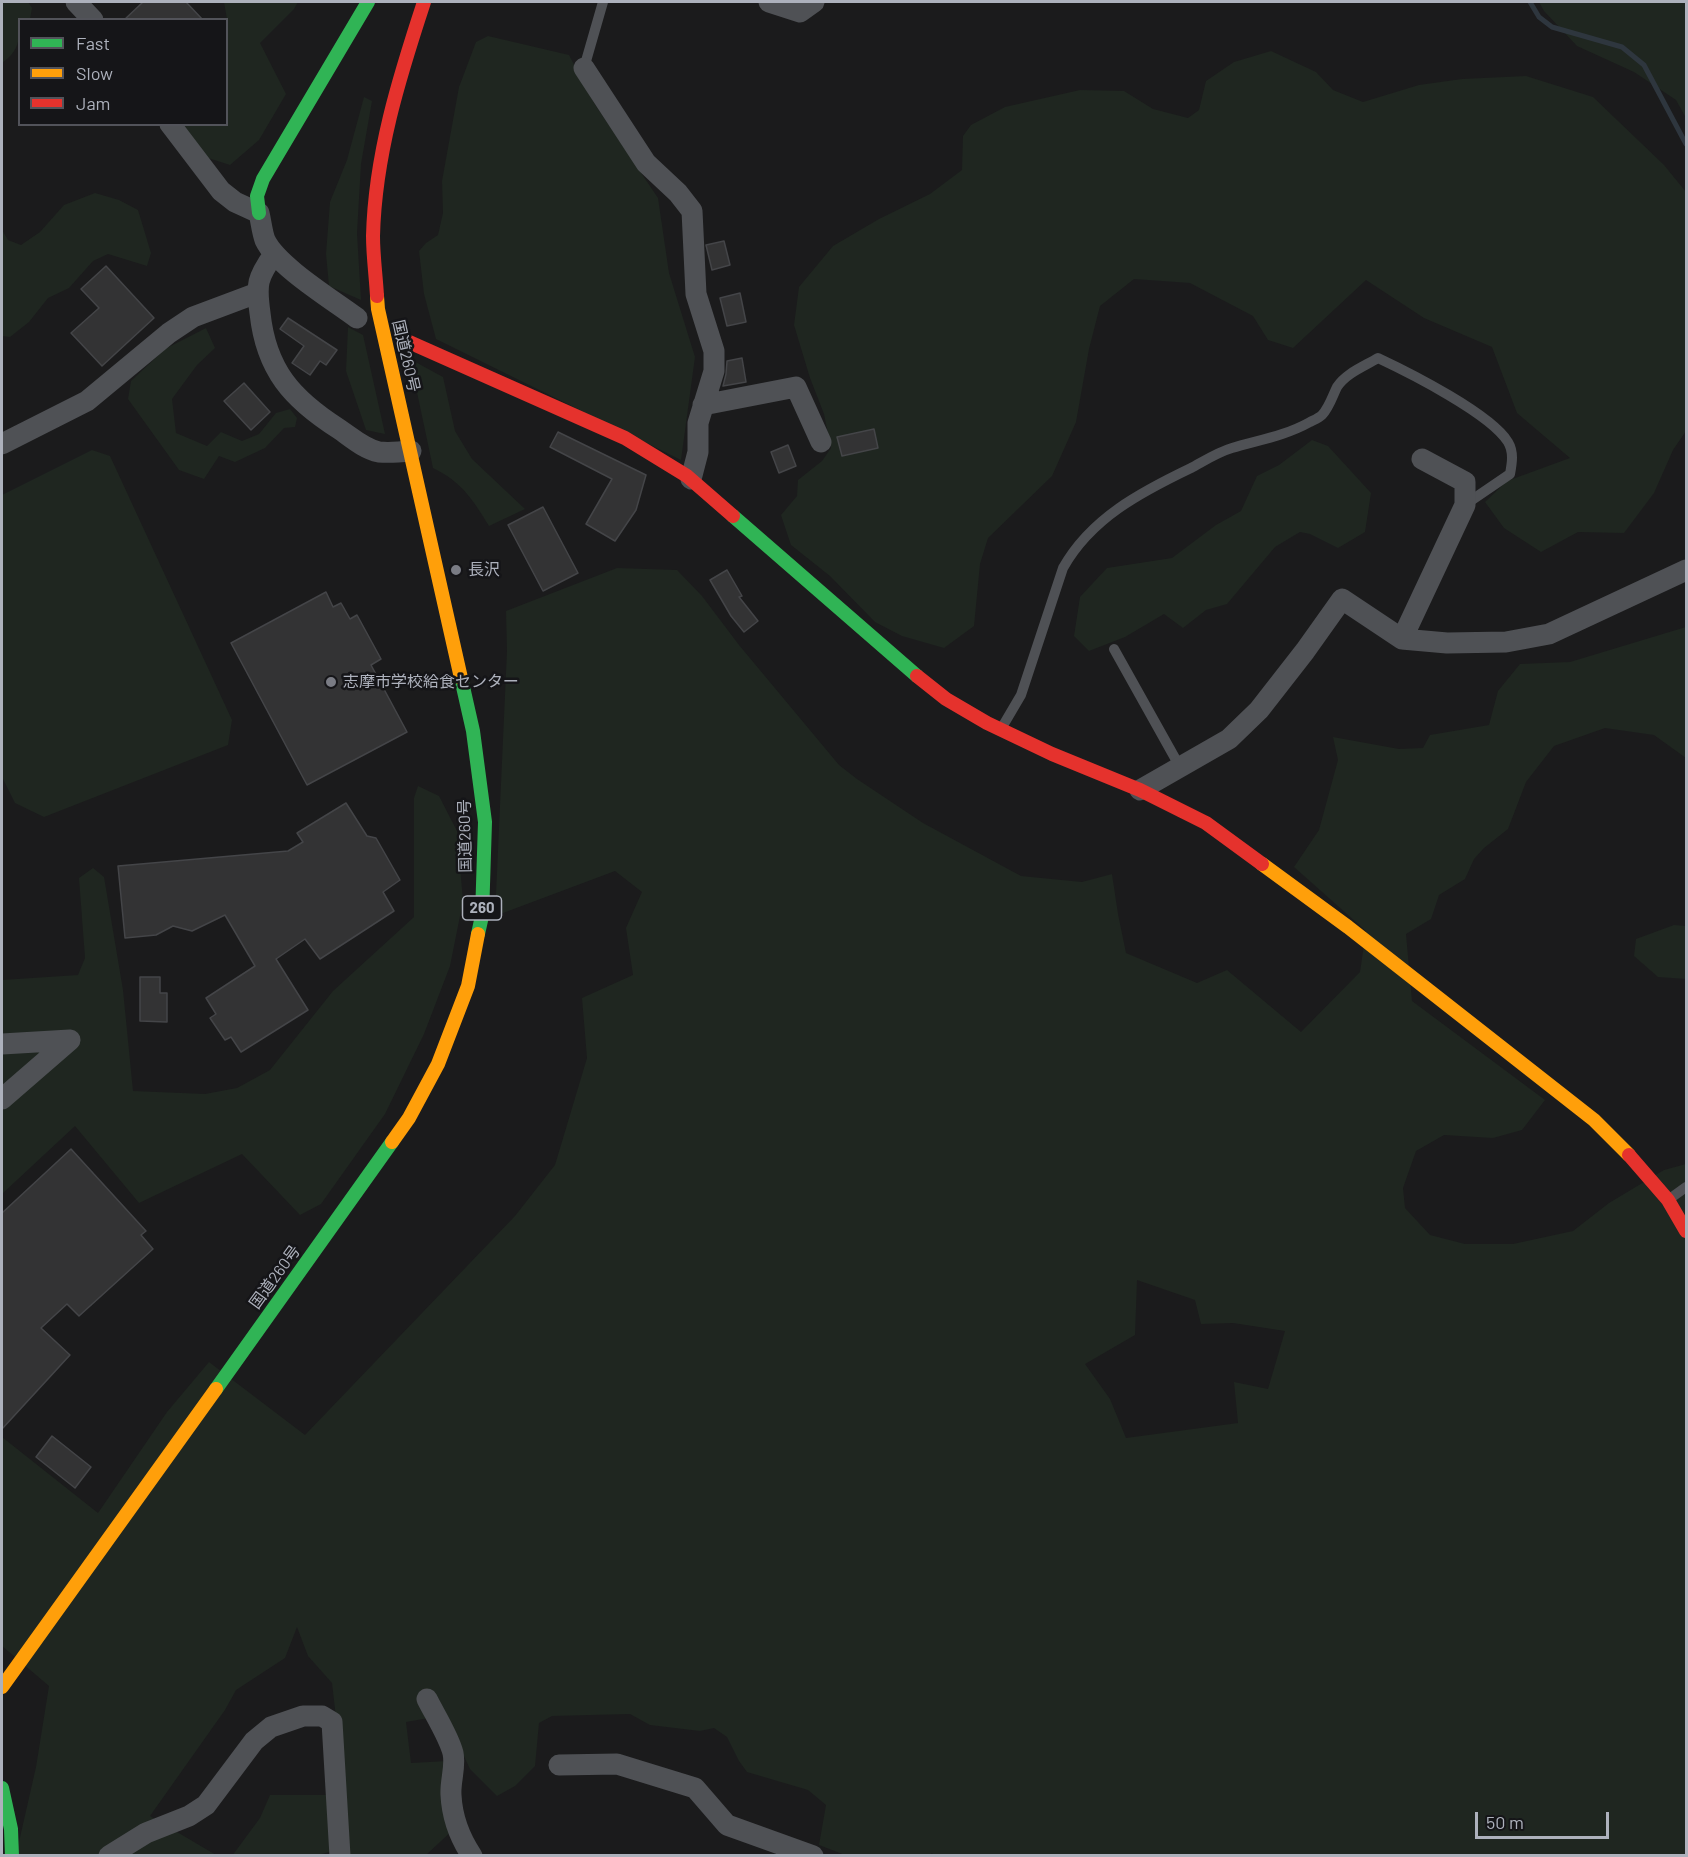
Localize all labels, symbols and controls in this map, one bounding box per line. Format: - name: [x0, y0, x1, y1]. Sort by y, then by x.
- legend: [18, 18, 228, 126]
- text: Fast: [76, 32, 110, 54]
- text: Slow: [76, 62, 113, 84]
- text: Jam: [76, 92, 110, 114]
- street label: 国道260号: [388, 318, 424, 394]
- place label: 長沢: [468, 560, 500, 580]
- marker: 長沢: [449, 563, 463, 577]
- place label: 志摩市学校給食センター: [343, 672, 519, 692]
- marker: 志摩市学校給食センター: [324, 675, 338, 689]
- street label: 国道260号: [455, 799, 475, 873]
- road number: 260: [462, 896, 502, 920]
- street label: 国道260号: [246, 1241, 304, 1313]
- scale bar: [1478, 1800, 1612, 1838]
- text: 50 m: [1486, 1811, 1524, 1833]

